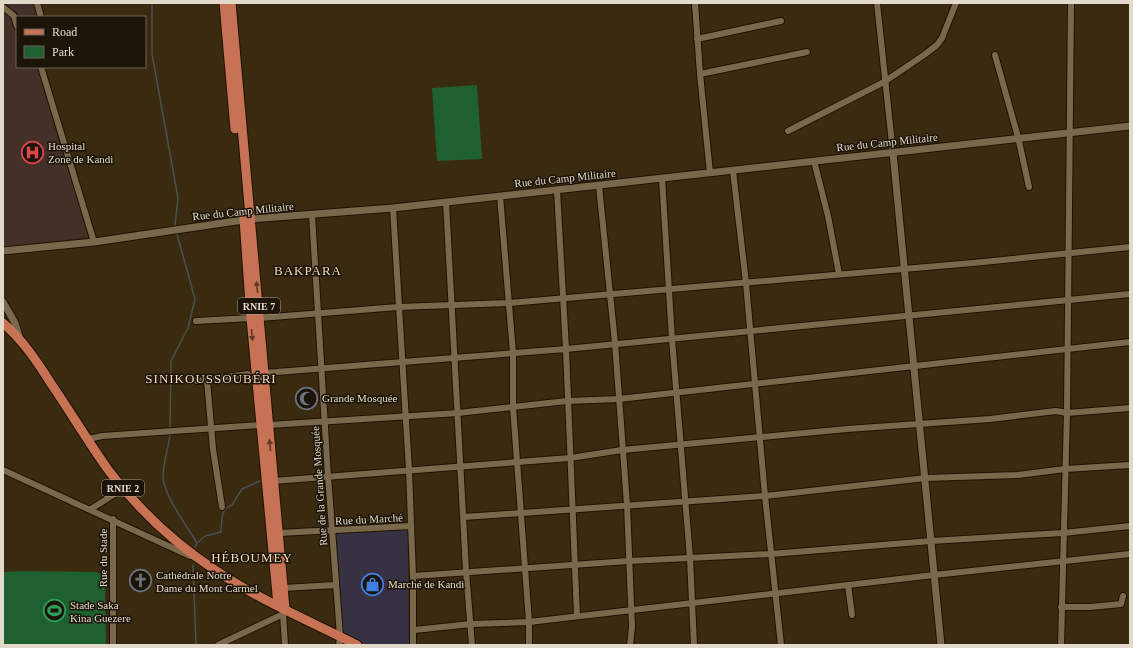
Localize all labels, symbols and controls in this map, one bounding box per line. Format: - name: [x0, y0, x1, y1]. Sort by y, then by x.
- legend: [16, 16, 146, 68]
- text: Road: [52, 25, 77, 39]
- text: Park: [52, 45, 74, 59]
- street label: Rue du Camp Militaire: [836, 131, 938, 153]
- hospital icon: Hospital Zone de Kandi: [20, 139, 46, 165]
- place label: Hospital Zone de Kandi: [48, 140, 113, 165]
- street label: Rue du Camp Militaire: [514, 167, 616, 189]
- street label: Rue du Camp Militaire: [192, 200, 294, 222]
- district label: BAKPARA: [274, 263, 342, 278]
- one-way arrow: [254, 281, 260, 294]
- road number: RNIE 7: [238, 298, 280, 314]
- one-way arrow: [249, 329, 255, 341]
- district label: SINIKOUSSOUBÉRI: [145, 371, 277, 386]
- mosque icon: Grande Mosquée: [293, 385, 319, 411]
- place label: Grande Mosquée: [322, 392, 398, 404]
- street label: Rue de la Grande Mosquée: [309, 426, 329, 546]
- one-way arrow: [267, 439, 274, 451]
- road number: RNIE 2: [102, 480, 144, 496]
- street label: Rue du Marché: [335, 511, 403, 527]
- street label: Rue du Stade: [97, 529, 109, 587]
- district label: HÉBOUMEY: [211, 550, 293, 565]
- church icon: Cathédrale Notre Dame du Mont Carmel: [128, 568, 154, 594]
- place label: Cathédrale Notre Dame du Mont Carmel: [156, 569, 258, 594]
- shop icon: Marché de Kandi: [360, 571, 386, 597]
- place label: Marché de Kandi: [388, 578, 464, 590]
- sports icon: Stade Saka Kina Guezere: [41, 598, 67, 624]
- place label: Stade Saka Kina Guezere: [70, 599, 131, 624]

